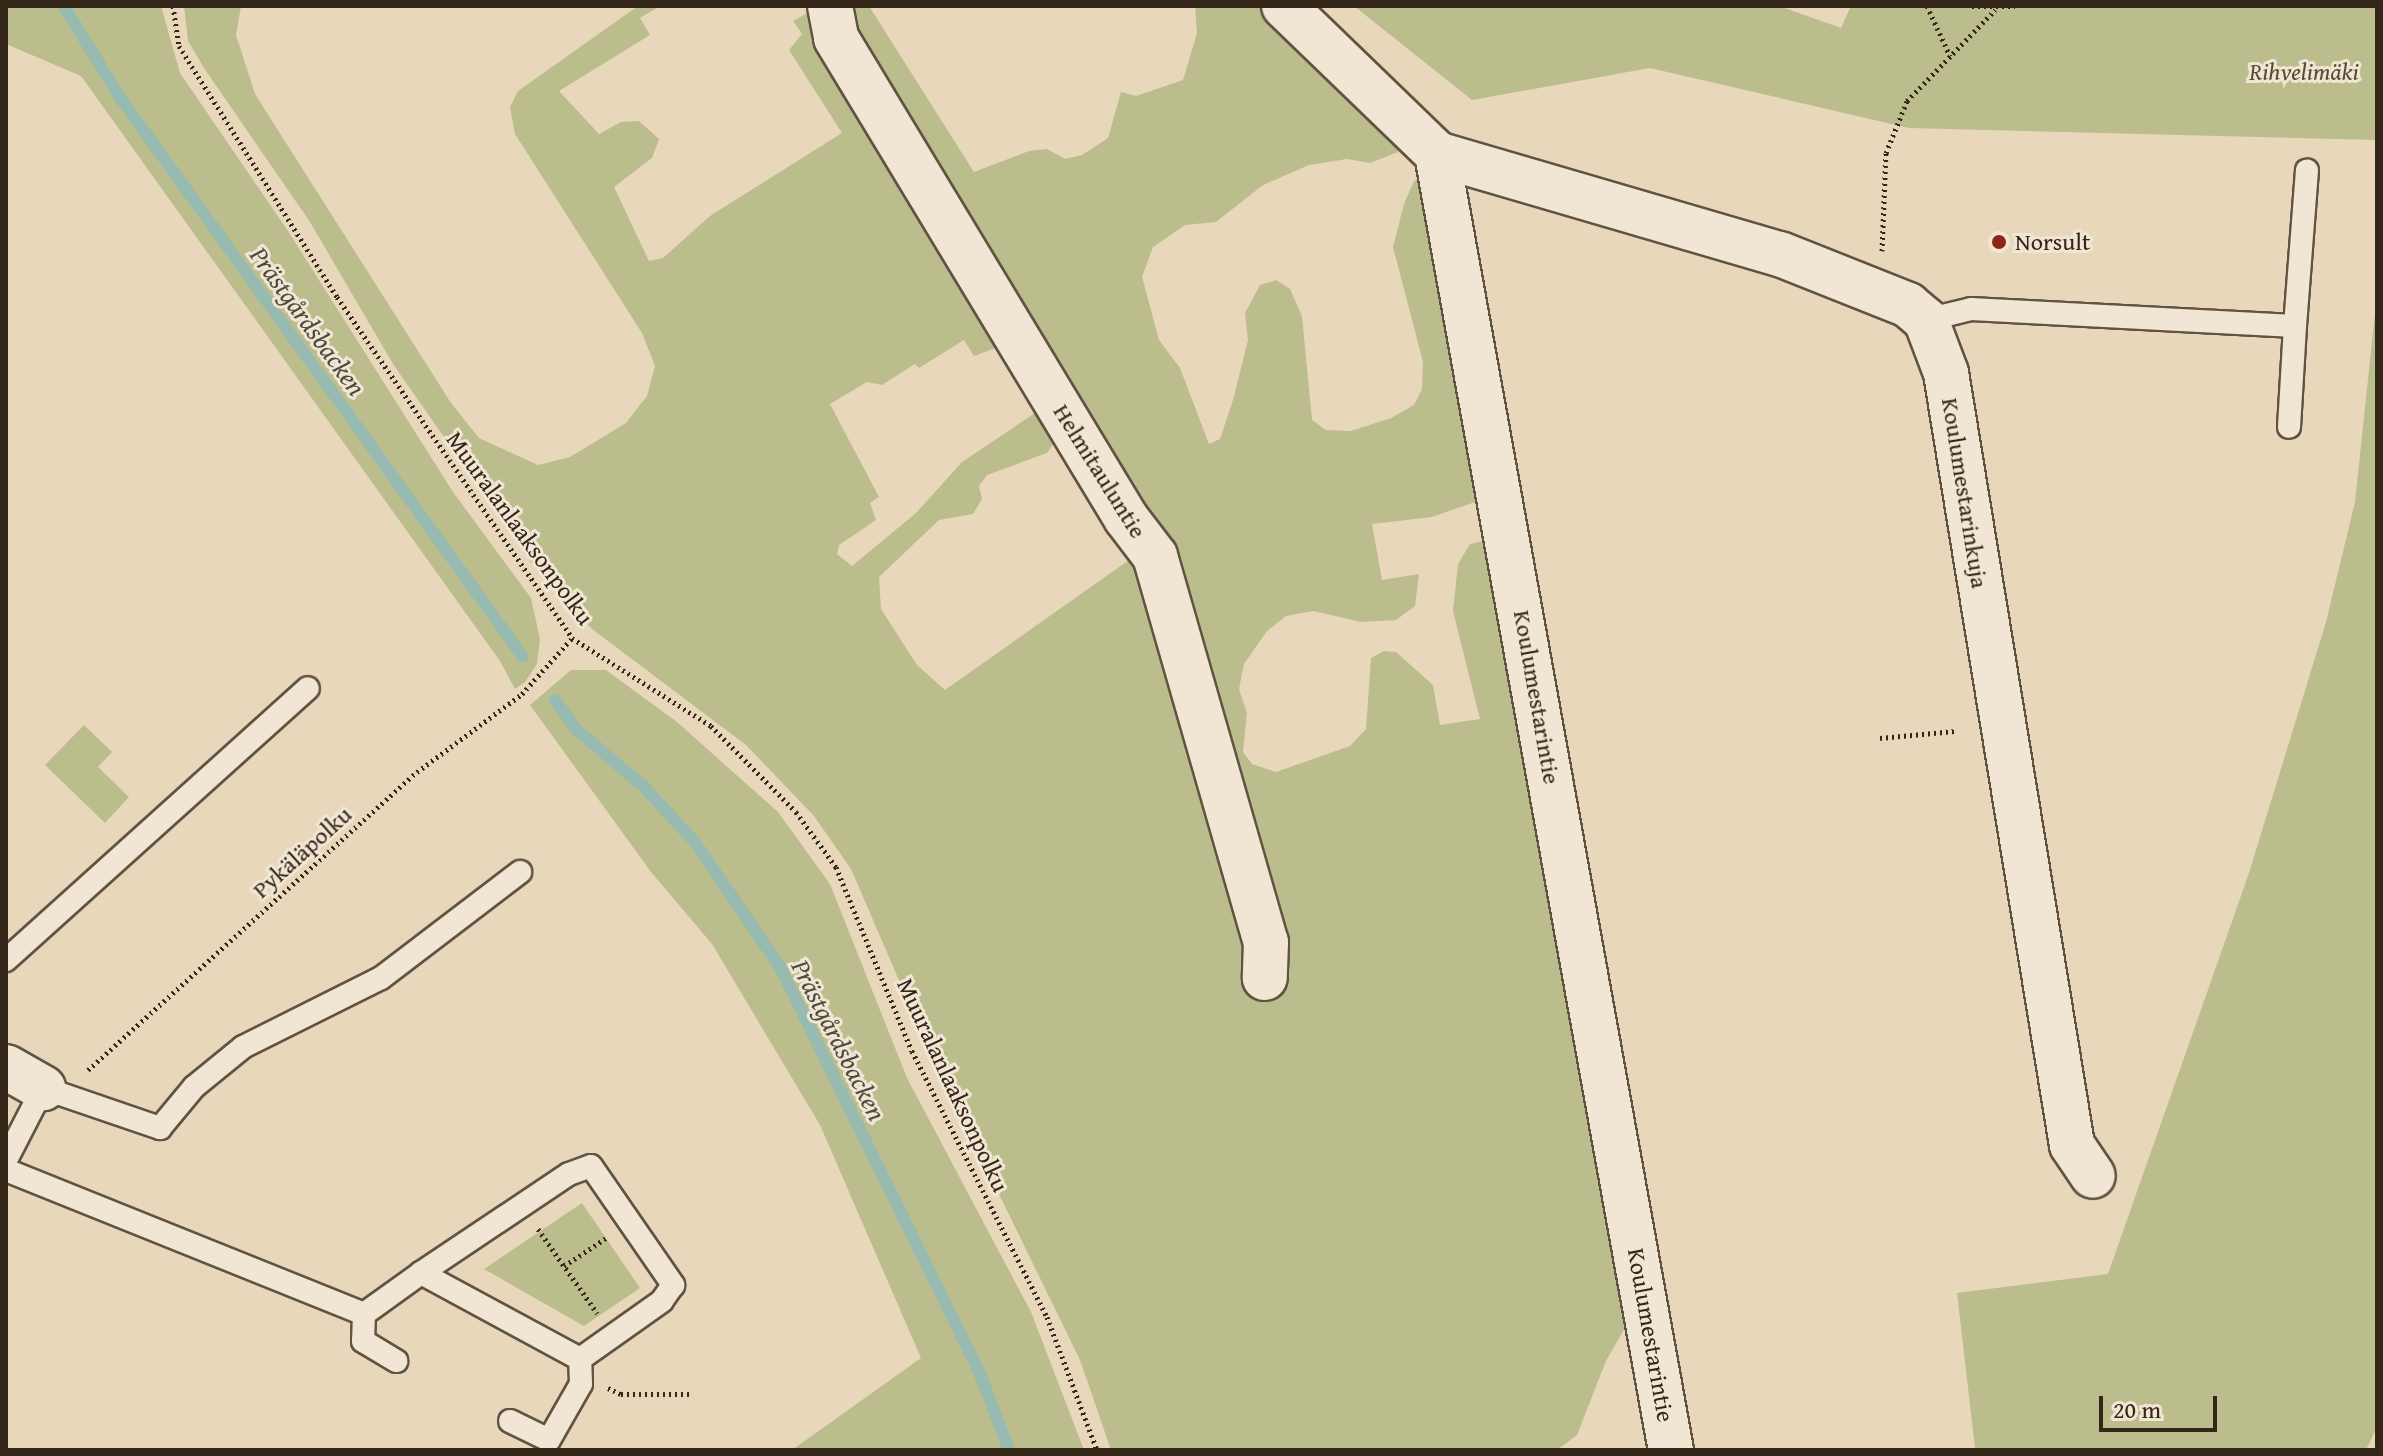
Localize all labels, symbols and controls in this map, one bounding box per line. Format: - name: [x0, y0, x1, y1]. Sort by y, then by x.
- park label: Rihvelimäki: [2249, 58, 2359, 86]
- place label: Norsult: [2015, 228, 2091, 256]
- marker: Norsult: [1990, 233, 2008, 251]
- water label: Prästgårdsbacken: [243, 240, 373, 402]
- street label: Koulumestarinkuja: [1936, 396, 1994, 590]
- street label: Helmitauluntie: [1047, 399, 1153, 543]
- street label: Muuralanlaaksonpolku: [440, 426, 600, 630]
- street label: Koulumestarintie: [1508, 608, 1566, 786]
- street label: Pykäläpolku: [246, 800, 358, 904]
- water label: Prästgårdsbacken: [785, 954, 893, 1126]
- street label: Muuralanlaaksonpolku: [891, 974, 1015, 1196]
- street label: Koulumestarintie: [1622, 1246, 1680, 1424]
- scale bar: [2103, 1380, 2221, 1430]
- text: 20 m: [2113, 1392, 2161, 1427]

